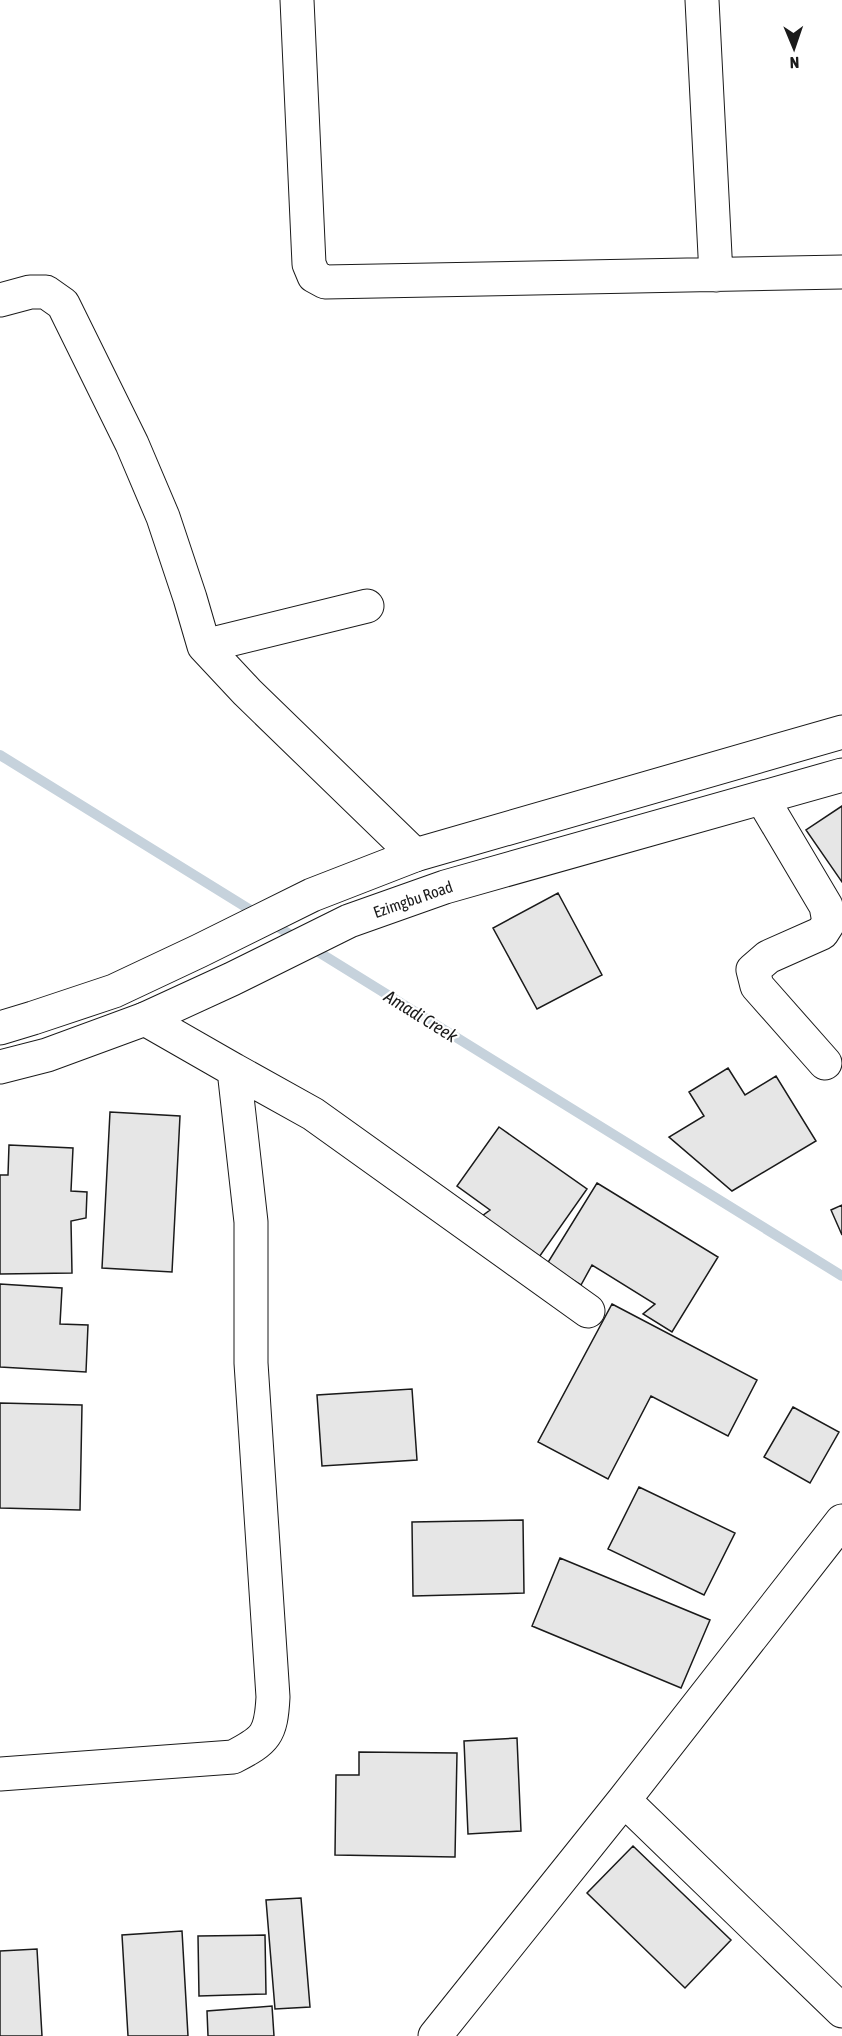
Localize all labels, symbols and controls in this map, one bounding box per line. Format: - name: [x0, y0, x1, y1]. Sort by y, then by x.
- north arrow: [764, 18, 824, 78]
- text: N: [789, 54, 800, 72]
- street label: Ezimgbu Road: [371, 877, 455, 922]
- water label: Amadi Creek: [380, 985, 462, 1047]

